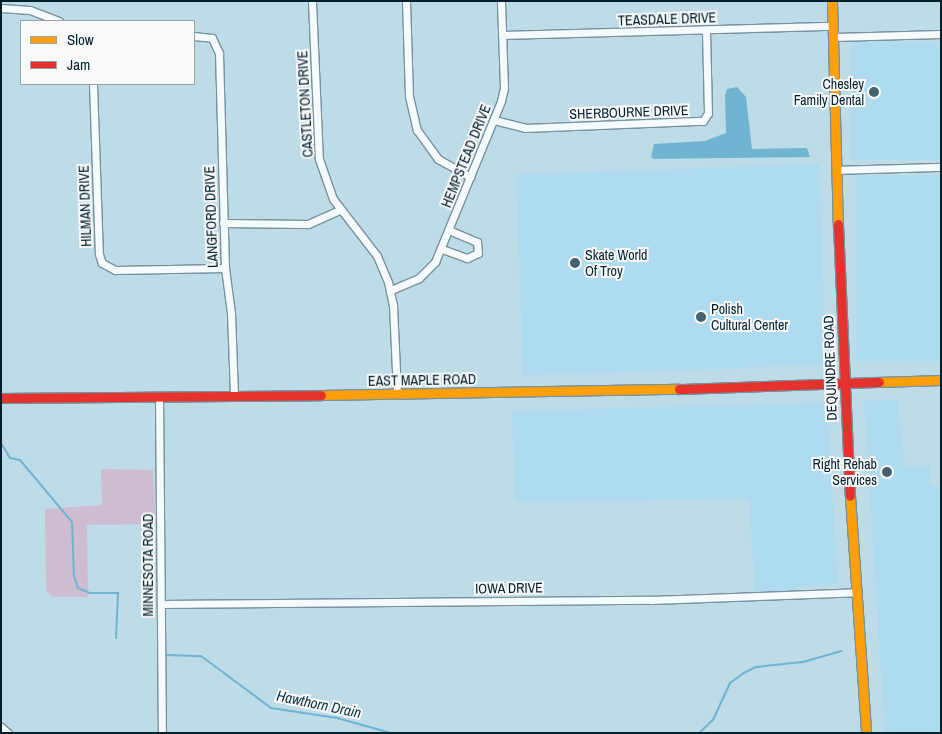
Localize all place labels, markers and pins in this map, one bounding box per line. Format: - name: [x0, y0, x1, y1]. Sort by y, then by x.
- place label: Chesley Family Dental: [794, 76, 864, 108]
- marker: Chesley Family Dental: [868, 86, 880, 98]
- place label: Skate World Of Troy: [585, 247, 647, 280]
- marker: Skate World Of Troy: [569, 257, 581, 269]
- place label: Polish Cultural Center: [711, 301, 788, 334]
- marker: Polish Cultural Center: [695, 311, 707, 323]
- place label: Right Rehab Services: [813, 456, 877, 488]
- marker: Right Rehab Services: [881, 466, 893, 478]

